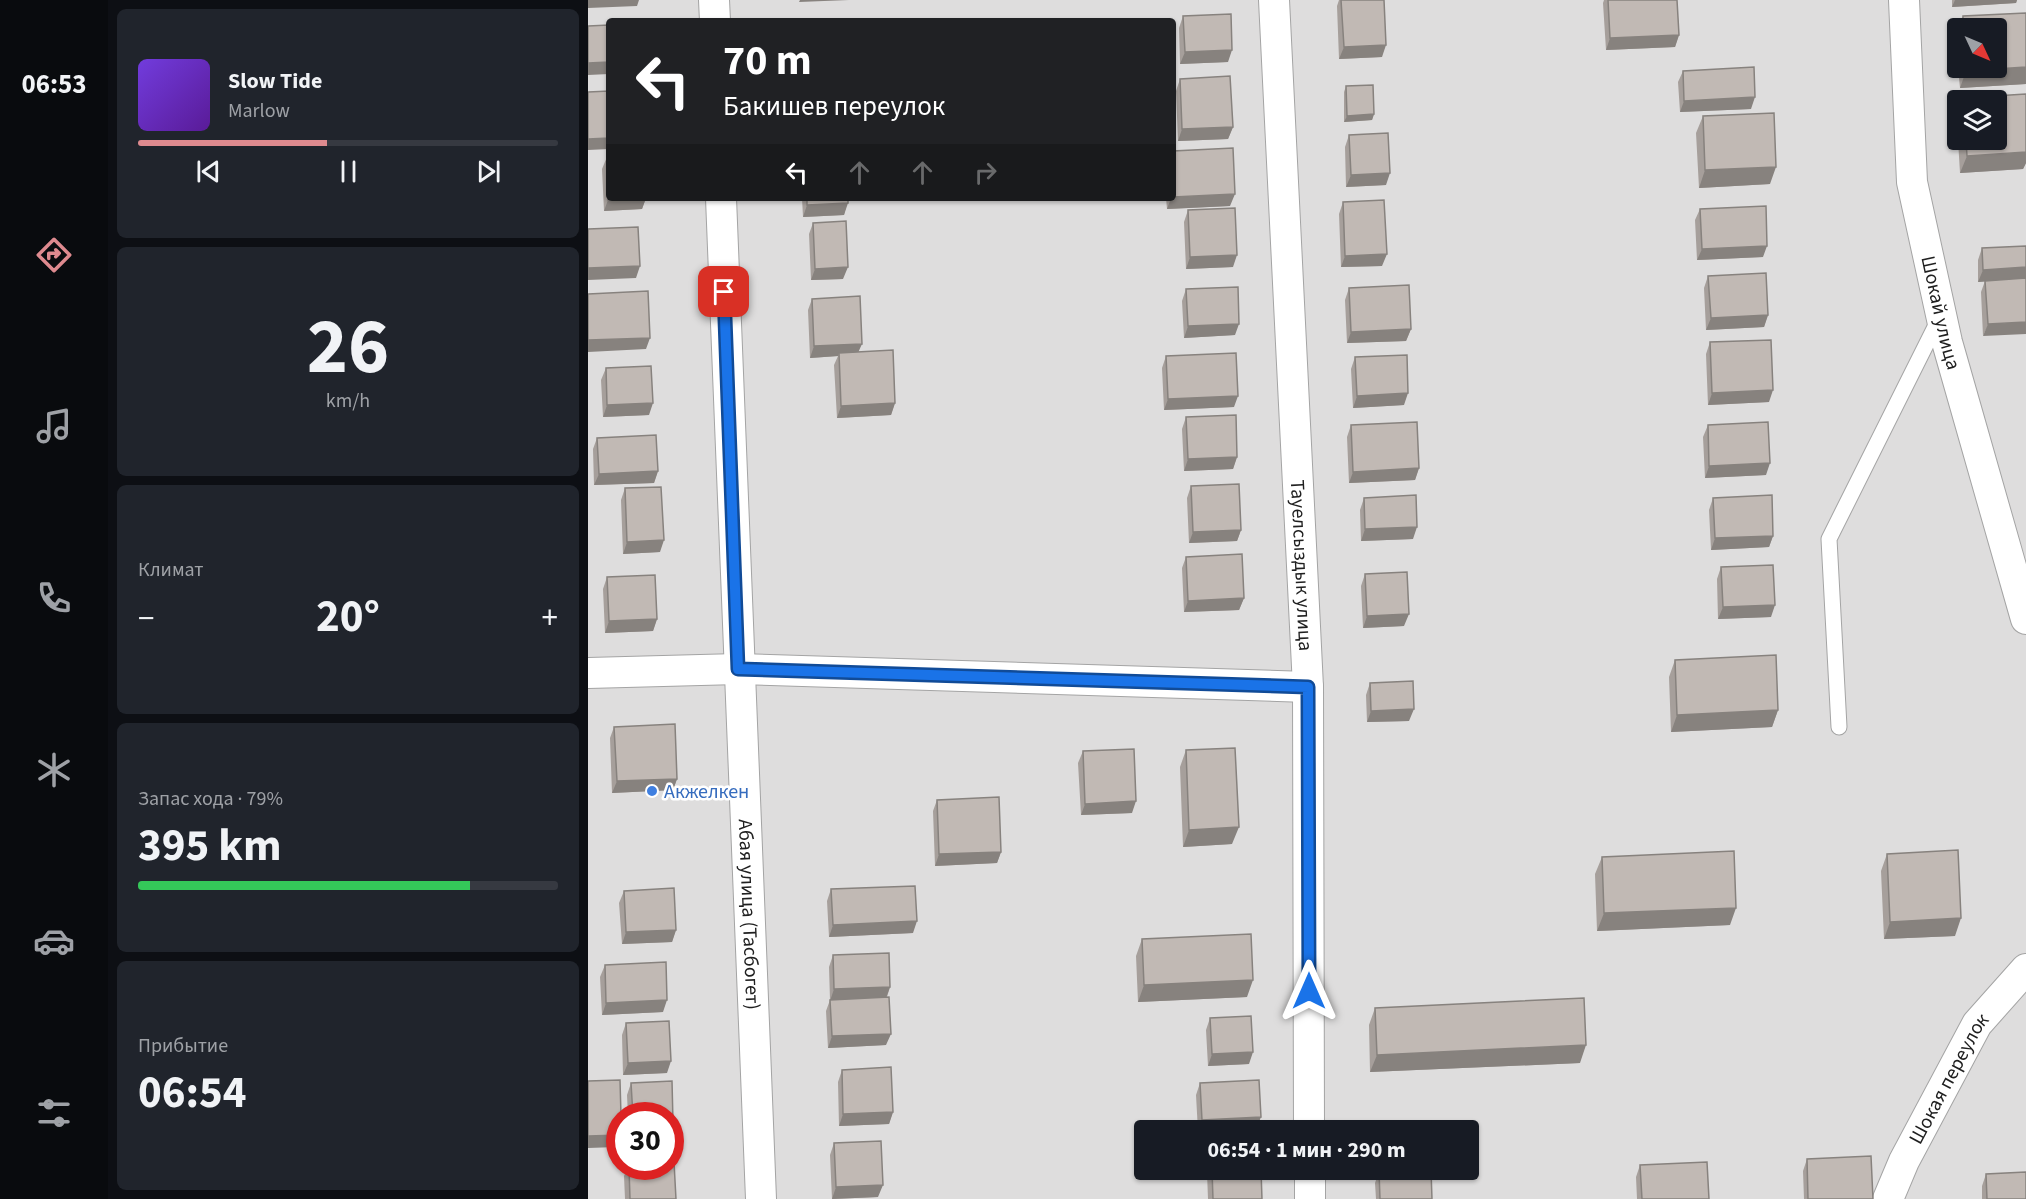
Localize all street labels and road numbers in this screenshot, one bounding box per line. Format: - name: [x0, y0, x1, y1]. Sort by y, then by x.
- street label: Шокай улица: [1914, 253, 1967, 373]
- street label: Тауелсыздык улица: [1283, 479, 1319, 652]
- street label: Абая улица (Тасбогет): [731, 818, 766, 1010]
- street label: Шокая переулок: [1902, 1007, 1996, 1149]

